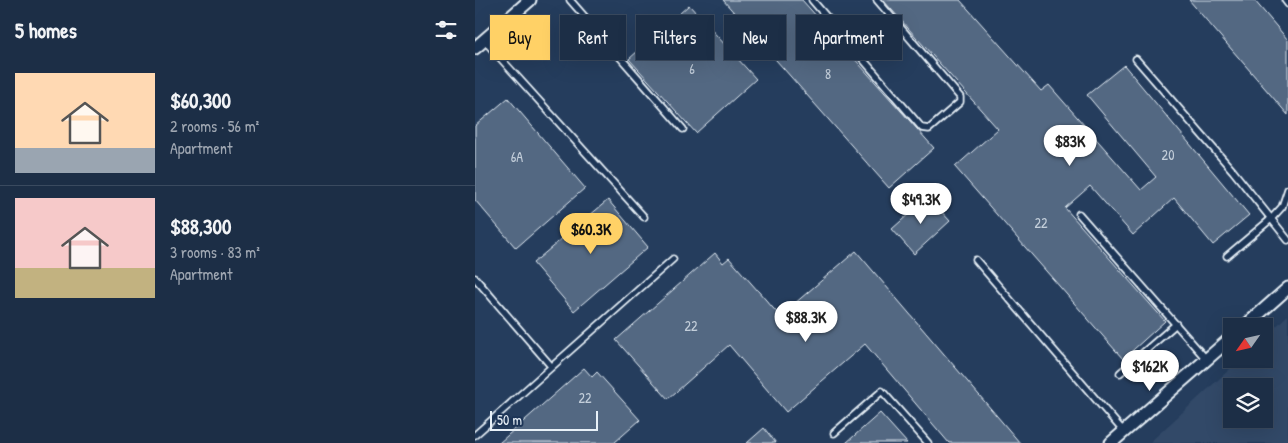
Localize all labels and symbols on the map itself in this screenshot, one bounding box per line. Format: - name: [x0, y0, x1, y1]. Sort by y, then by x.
- house number: 6: [689, 59, 695, 78]
- house number: 8: [825, 64, 831, 83]
- pin: $83K: [1040, 124, 1100, 167]
- house number: 20: [1162, 145, 1174, 164]
- house number: 6A: [511, 147, 523, 166]
- pin: $49.3K: [880, 182, 962, 225]
- pin: $60.3K: [550, 212, 632, 255]
- house number: 22: [1034, 213, 1048, 232]
- pin: $88.3K: [765, 300, 847, 343]
- house number: 22: [684, 316, 698, 335]
- north arrow: [1223, 318, 1273, 368]
- pin: $162K: [1115, 350, 1185, 392]
- house number: 22: [578, 388, 592, 407]
- scale bar: [490, 408, 597, 431]

